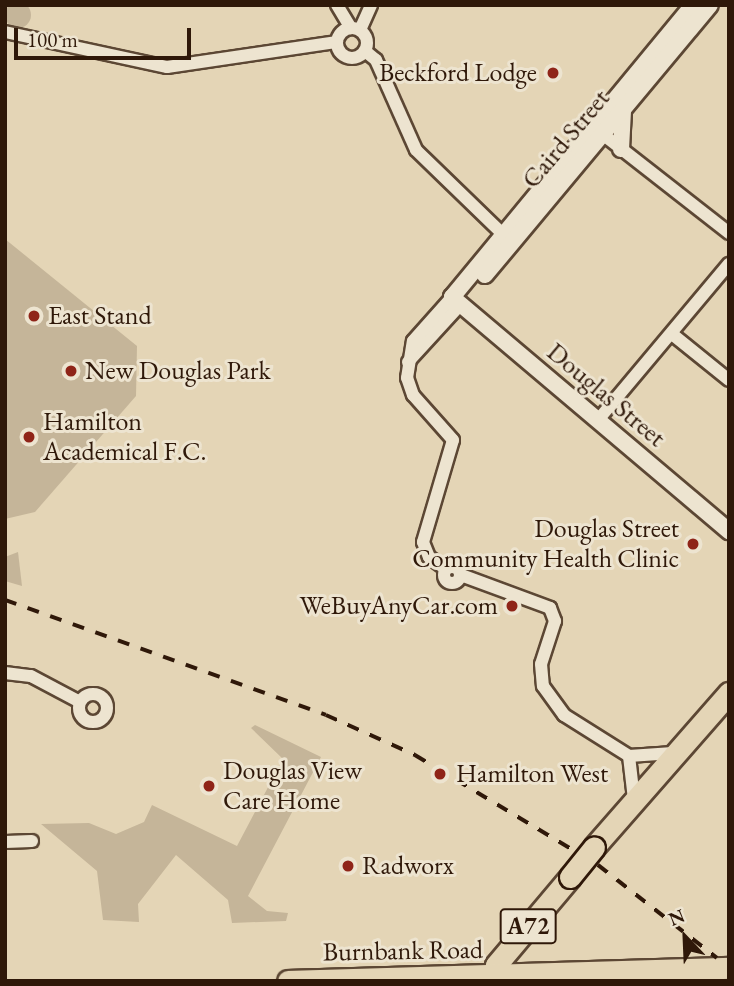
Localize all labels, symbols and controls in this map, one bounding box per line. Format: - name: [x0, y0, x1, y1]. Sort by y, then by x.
- scale bar: [18, 14, 194, 58]
- text: 100 m: [27, 26, 78, 53]
- place label: Beckford Lodge: [379, 57, 537, 89]
- marker: Beckford Lodge: [543, 63, 563, 83]
- street label: Caird Street: [516, 83, 616, 195]
- place label: East Stand: [48, 300, 152, 332]
- marker: East Stand: [26, 308, 42, 324]
- street label: Douglas Street: [541, 337, 671, 453]
- place label: New Douglas Park: [85, 355, 271, 387]
- marker: New Douglas Park: [63, 363, 79, 379]
- place label: Hamilton Academical F.C.: [43, 406, 206, 467]
- marker: Hamilton Academical F.C.: [21, 429, 37, 445]
- place label: Douglas Street Community Health Clinic: [412, 513, 679, 574]
- marker: Douglas Street Community Health Clinic: [685, 536, 701, 552]
- place label: WeBuyAnyCar.com: [300, 590, 498, 622]
- marker: WeBuyAnyCar.com: [504, 598, 520, 614]
- place label: Douglas View Care Home: [223, 755, 362, 816]
- place label: Hamilton West: [456, 758, 608, 790]
- marker: Hamilton West: [430, 764, 450, 784]
- marker: Douglas View Care Home: [201, 778, 217, 794]
- place label: Radworx: [362, 850, 454, 882]
- marker: Radworx: [340, 858, 356, 874]
- north arrow: [650, 902, 720, 972]
- text: N: [665, 903, 689, 932]
- road number: A72: [498, 906, 558, 946]
- street label: Burnbank Road: [323, 934, 483, 968]

